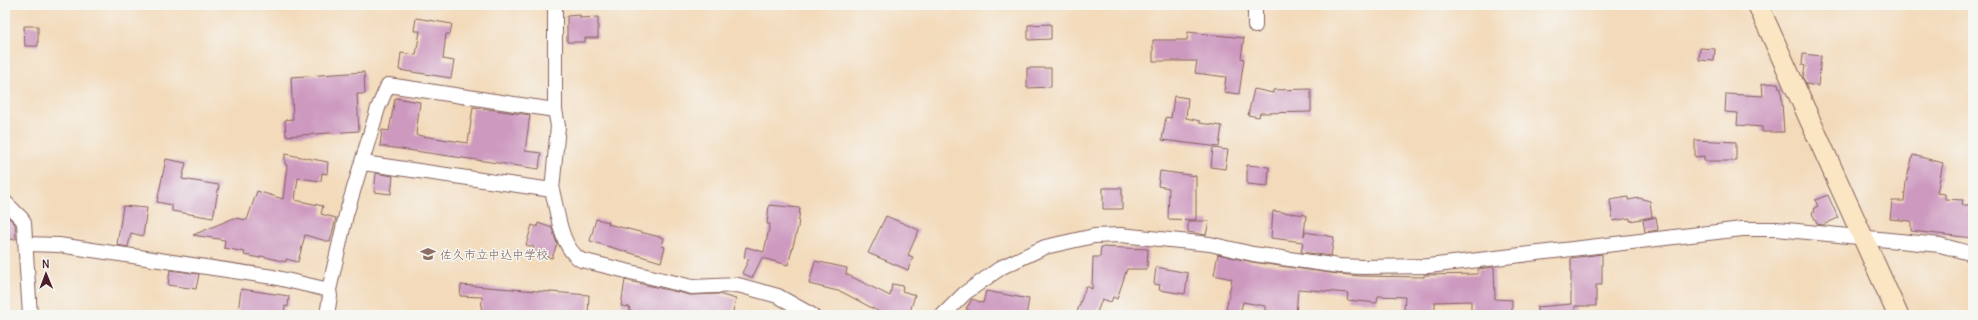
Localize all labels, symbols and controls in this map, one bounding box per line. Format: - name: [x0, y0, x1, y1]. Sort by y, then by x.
- school or university icon: 佐久市立中込中学校: [419, 245, 437, 263]
- place label: 佐久市立中込中学校: [440, 247, 548, 262]
- north arrow: [26, 254, 66, 294]
- text: N: [42, 257, 50, 271]

